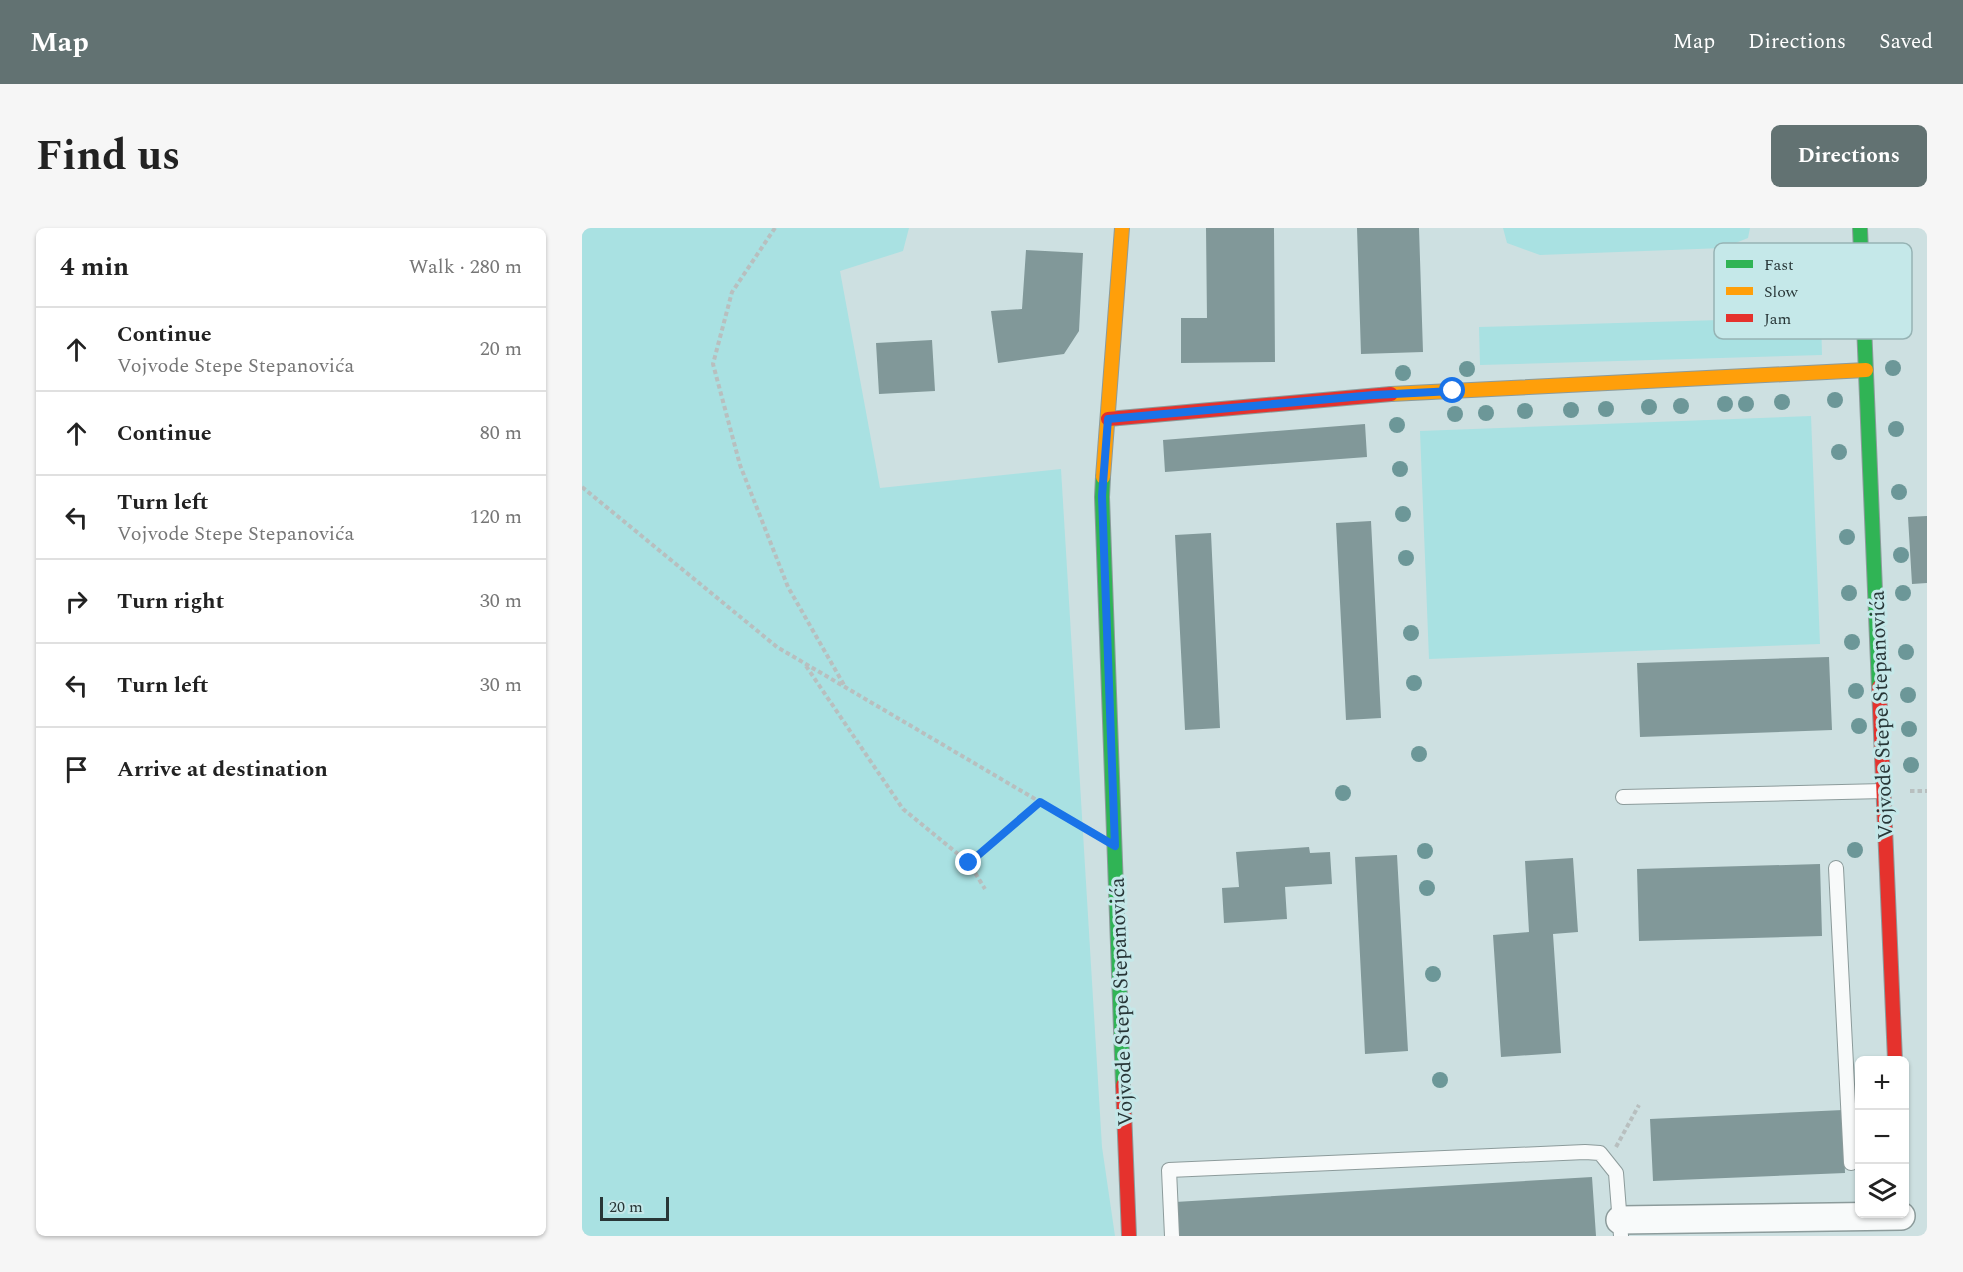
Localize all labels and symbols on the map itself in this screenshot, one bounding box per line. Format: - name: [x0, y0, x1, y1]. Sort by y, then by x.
- legend: [1714, 243, 1912, 339]
- text: Fast: [1764, 253, 1794, 277]
- text: Slow: [1764, 280, 1799, 304]
- text: Jam: [1764, 307, 1792, 331]
- route start: [1439, 377, 1465, 403]
- street label: Vojvode Stepe Stepanovića: [1862, 589, 1902, 840]
- route end: [955, 849, 981, 875]
- street label: Vojvode Stepe Stepanovića: [1102, 876, 1142, 1127]
- scale bar: [600, 1194, 669, 1222]

